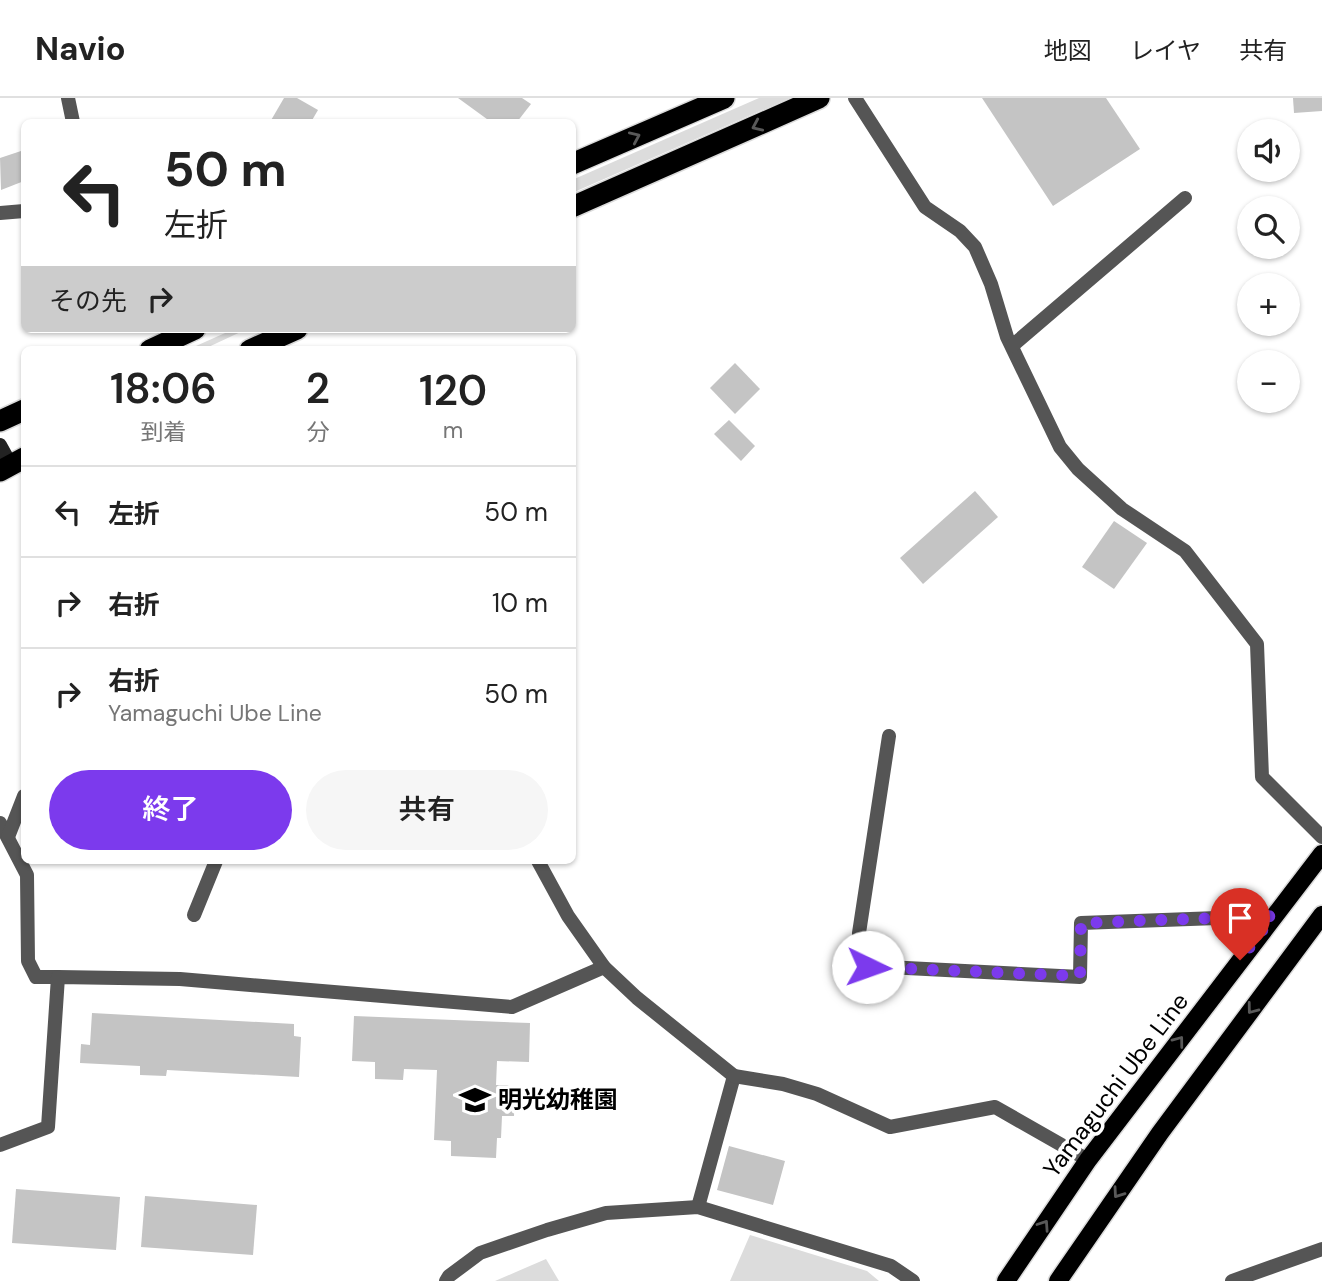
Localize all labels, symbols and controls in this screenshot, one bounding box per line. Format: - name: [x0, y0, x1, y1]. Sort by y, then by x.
- text: Navio: [35, 27, 126, 70]
- text: 地図: [1044, 35, 1092, 66]
- text: レイヤ: [1130, 35, 1201, 66]
- text: 共有: [1239, 35, 1287, 66]
- one-way arrow: [751, 118, 764, 132]
- map controls: [1237, 119, 1300, 413]
- button: sound: [1237, 119, 1300, 182]
- one-way arrow: [628, 131, 640, 145]
- text: 50 m: [164, 137, 287, 201]
- icon: left: [49, 147, 140, 238]
- button: search: [1237, 196, 1300, 259]
- text: 左折: [164, 204, 228, 246]
- button: +: [1237, 273, 1300, 336]
- icon: right: [141, 280, 179, 318]
- text: その先: [49, 284, 127, 318]
- button: −: [1237, 350, 1300, 413]
- text: 18:06: [110, 361, 217, 416]
- text: 2: [306, 361, 330, 416]
- text: 120: [419, 363, 487, 418]
- text: m: [443, 415, 463, 445]
- text: 到着: [140, 417, 186, 447]
- text: 分: [306, 417, 329, 447]
- icon: left: [49, 493, 87, 531]
- text: 50 m: [484, 495, 548, 529]
- text: 左折: [108, 497, 160, 531]
- icon: right: [49, 584, 87, 622]
- text: 10 m: [492, 586, 548, 620]
- text: 右折: [108, 588, 160, 622]
- text: 右折: [108, 664, 160, 698]
- icon: right: [49, 675, 87, 713]
- text: 50 m: [484, 677, 548, 711]
- text: Yamaguchi Ube Line: [108, 698, 322, 728]
- button: 終了: [49, 770, 292, 850]
- button: 共有: [306, 770, 548, 850]
- pin: [1210, 888, 1270, 960]
- icon: arrive: [1221, 899, 1259, 937]
- position arrow: [831, 930, 905, 1004]
- street label: Yamaguchi Ube Line: [1036, 986, 1195, 1183]
- one-way arrow: [1248, 1002, 1260, 1014]
- one-way arrow: [1170, 1036, 1183, 1049]
- school or university icon: 明光幼稚園: [458, 1083, 492, 1117]
- place label: 明光幼稚園: [498, 1084, 618, 1115]
- one-way arrow: [1113, 1186, 1126, 1199]
- one-way arrow: [1036, 1220, 1048, 1233]

